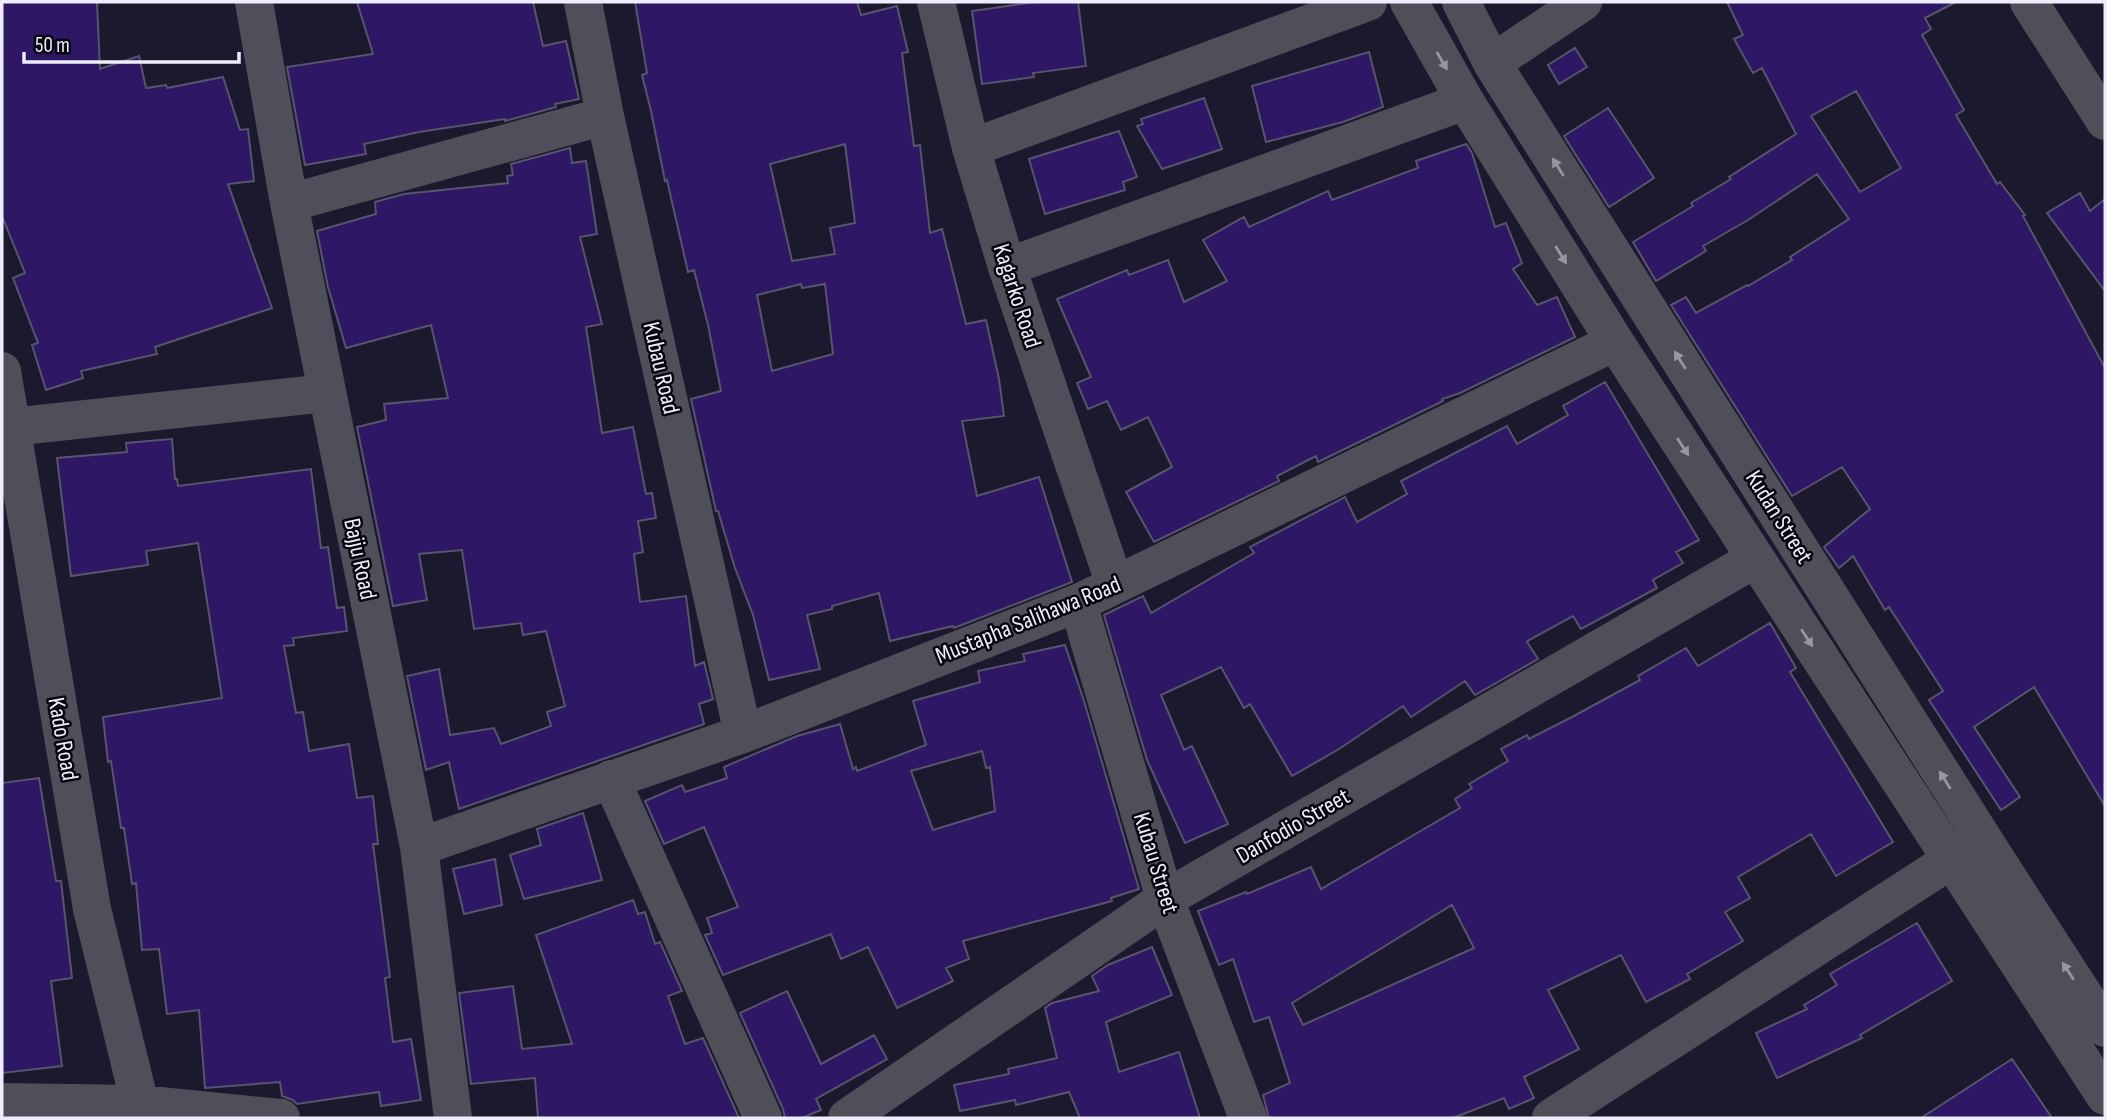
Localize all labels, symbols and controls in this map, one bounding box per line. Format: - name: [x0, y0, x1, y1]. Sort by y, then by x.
- scale bar: [24, 21, 240, 65]
- text: 50 m: [35, 33, 70, 58]
- one-way arrow: [1436, 51, 1448, 71]
- one-way arrow: [1552, 158, 1565, 177]
- street label: Kagarko Road: [987, 240, 1047, 352]
- one-way arrow: [1554, 246, 1567, 265]
- street label: Kubau Road: [636, 319, 686, 417]
- one-way arrow: [1673, 350, 1686, 369]
- one-way arrow: [1676, 438, 1689, 457]
- street label: Kudan Street: [1739, 465, 1819, 569]
- street label: Bajju Road: [337, 516, 383, 602]
- street label: Mustapha Salihawa Road: [931, 570, 1125, 670]
- one-way arrow: [1800, 628, 1813, 648]
- street label: Kado Road: [41, 695, 85, 783]
- one-way arrow: [1939, 770, 1952, 789]
- street label: Danfodio Street: [1231, 782, 1355, 870]
- street label: Kubau Street: [1127, 809, 1185, 917]
- one-way arrow: [2062, 961, 2075, 981]

